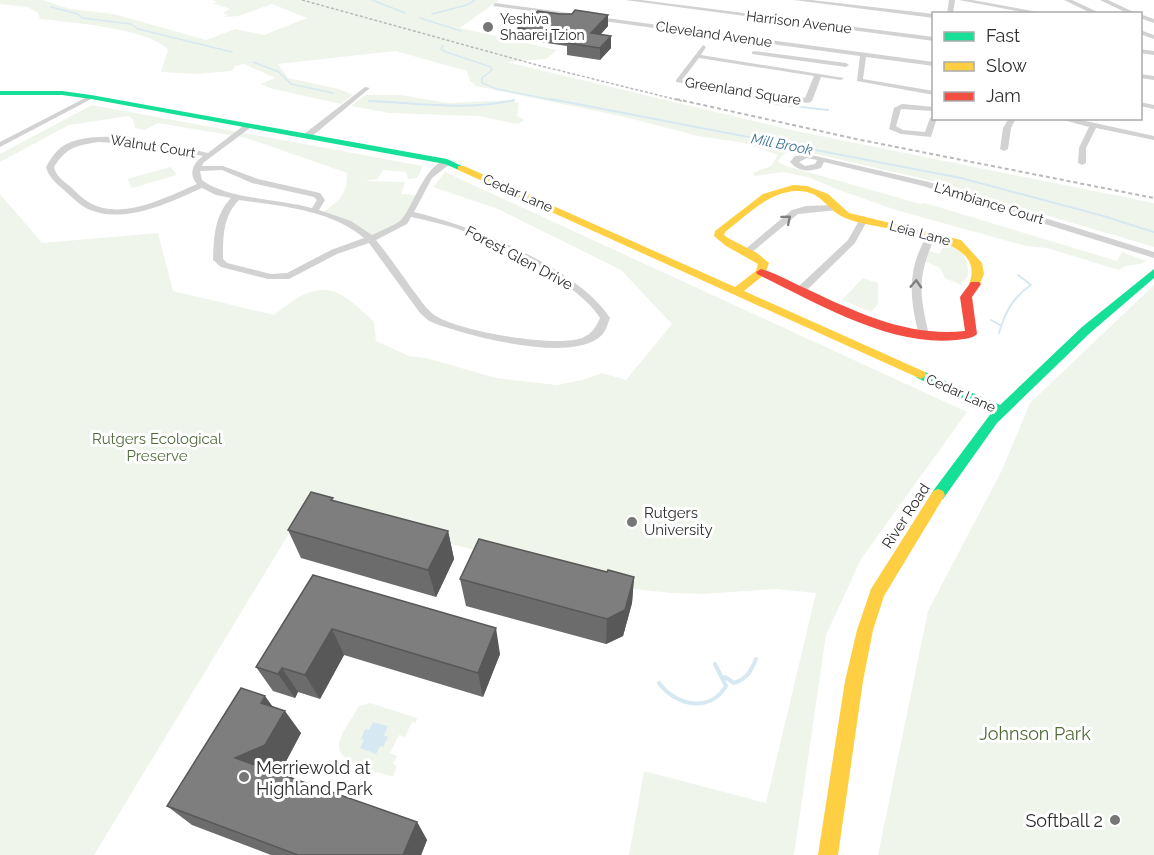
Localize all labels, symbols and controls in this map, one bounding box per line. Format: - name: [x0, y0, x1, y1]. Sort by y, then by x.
- street label: Harrison Avenue: [745, 8, 853, 36]
- place label: Yeshiva Shaarei Tzion: [500, 11, 585, 43]
- legend: [932, 12, 1142, 120]
- street label: Cleveland Avenue: [655, 18, 773, 50]
- marker: Yeshiva Shaarei Tzion: [481, 20, 495, 34]
- text: Fast: [986, 25, 1020, 46]
- text: Slow: [986, 55, 1027, 76]
- street label: Greenland Square: [684, 74, 802, 108]
- text: Jam: [986, 85, 1021, 106]
- water label: Mill Brook: [750, 130, 815, 158]
- street label: Walnut Court: [109, 131, 197, 161]
- street label: Cedar Lane: [481, 171, 555, 215]
- street label: L'Ambiance Court: [932, 179, 1046, 227]
- one-way arrow: [780, 215, 791, 226]
- street label: Leia Lane: [888, 217, 952, 249]
- street label: Forest Glen Drive: [462, 222, 576, 294]
- one-way arrow: [909, 280, 922, 289]
- street label: Cedar Lane: [924, 371, 998, 415]
- park label: Rutgers Ecological Preserve: [92, 430, 223, 465]
- street label: River Road: [878, 480, 934, 552]
- place label: Rutgers University: [644, 504, 713, 539]
- marker: Rutgers University: [625, 515, 639, 529]
- park label: Johnson Park: [979, 723, 1091, 744]
- place label: Merriewold at Highland Park: [256, 757, 373, 799]
- marker: Merriewold at Highland Park: [237, 770, 251, 784]
- place label: Softball 2: [1025, 810, 1103, 831]
- marker: Softball 2: [1108, 813, 1122, 827]

